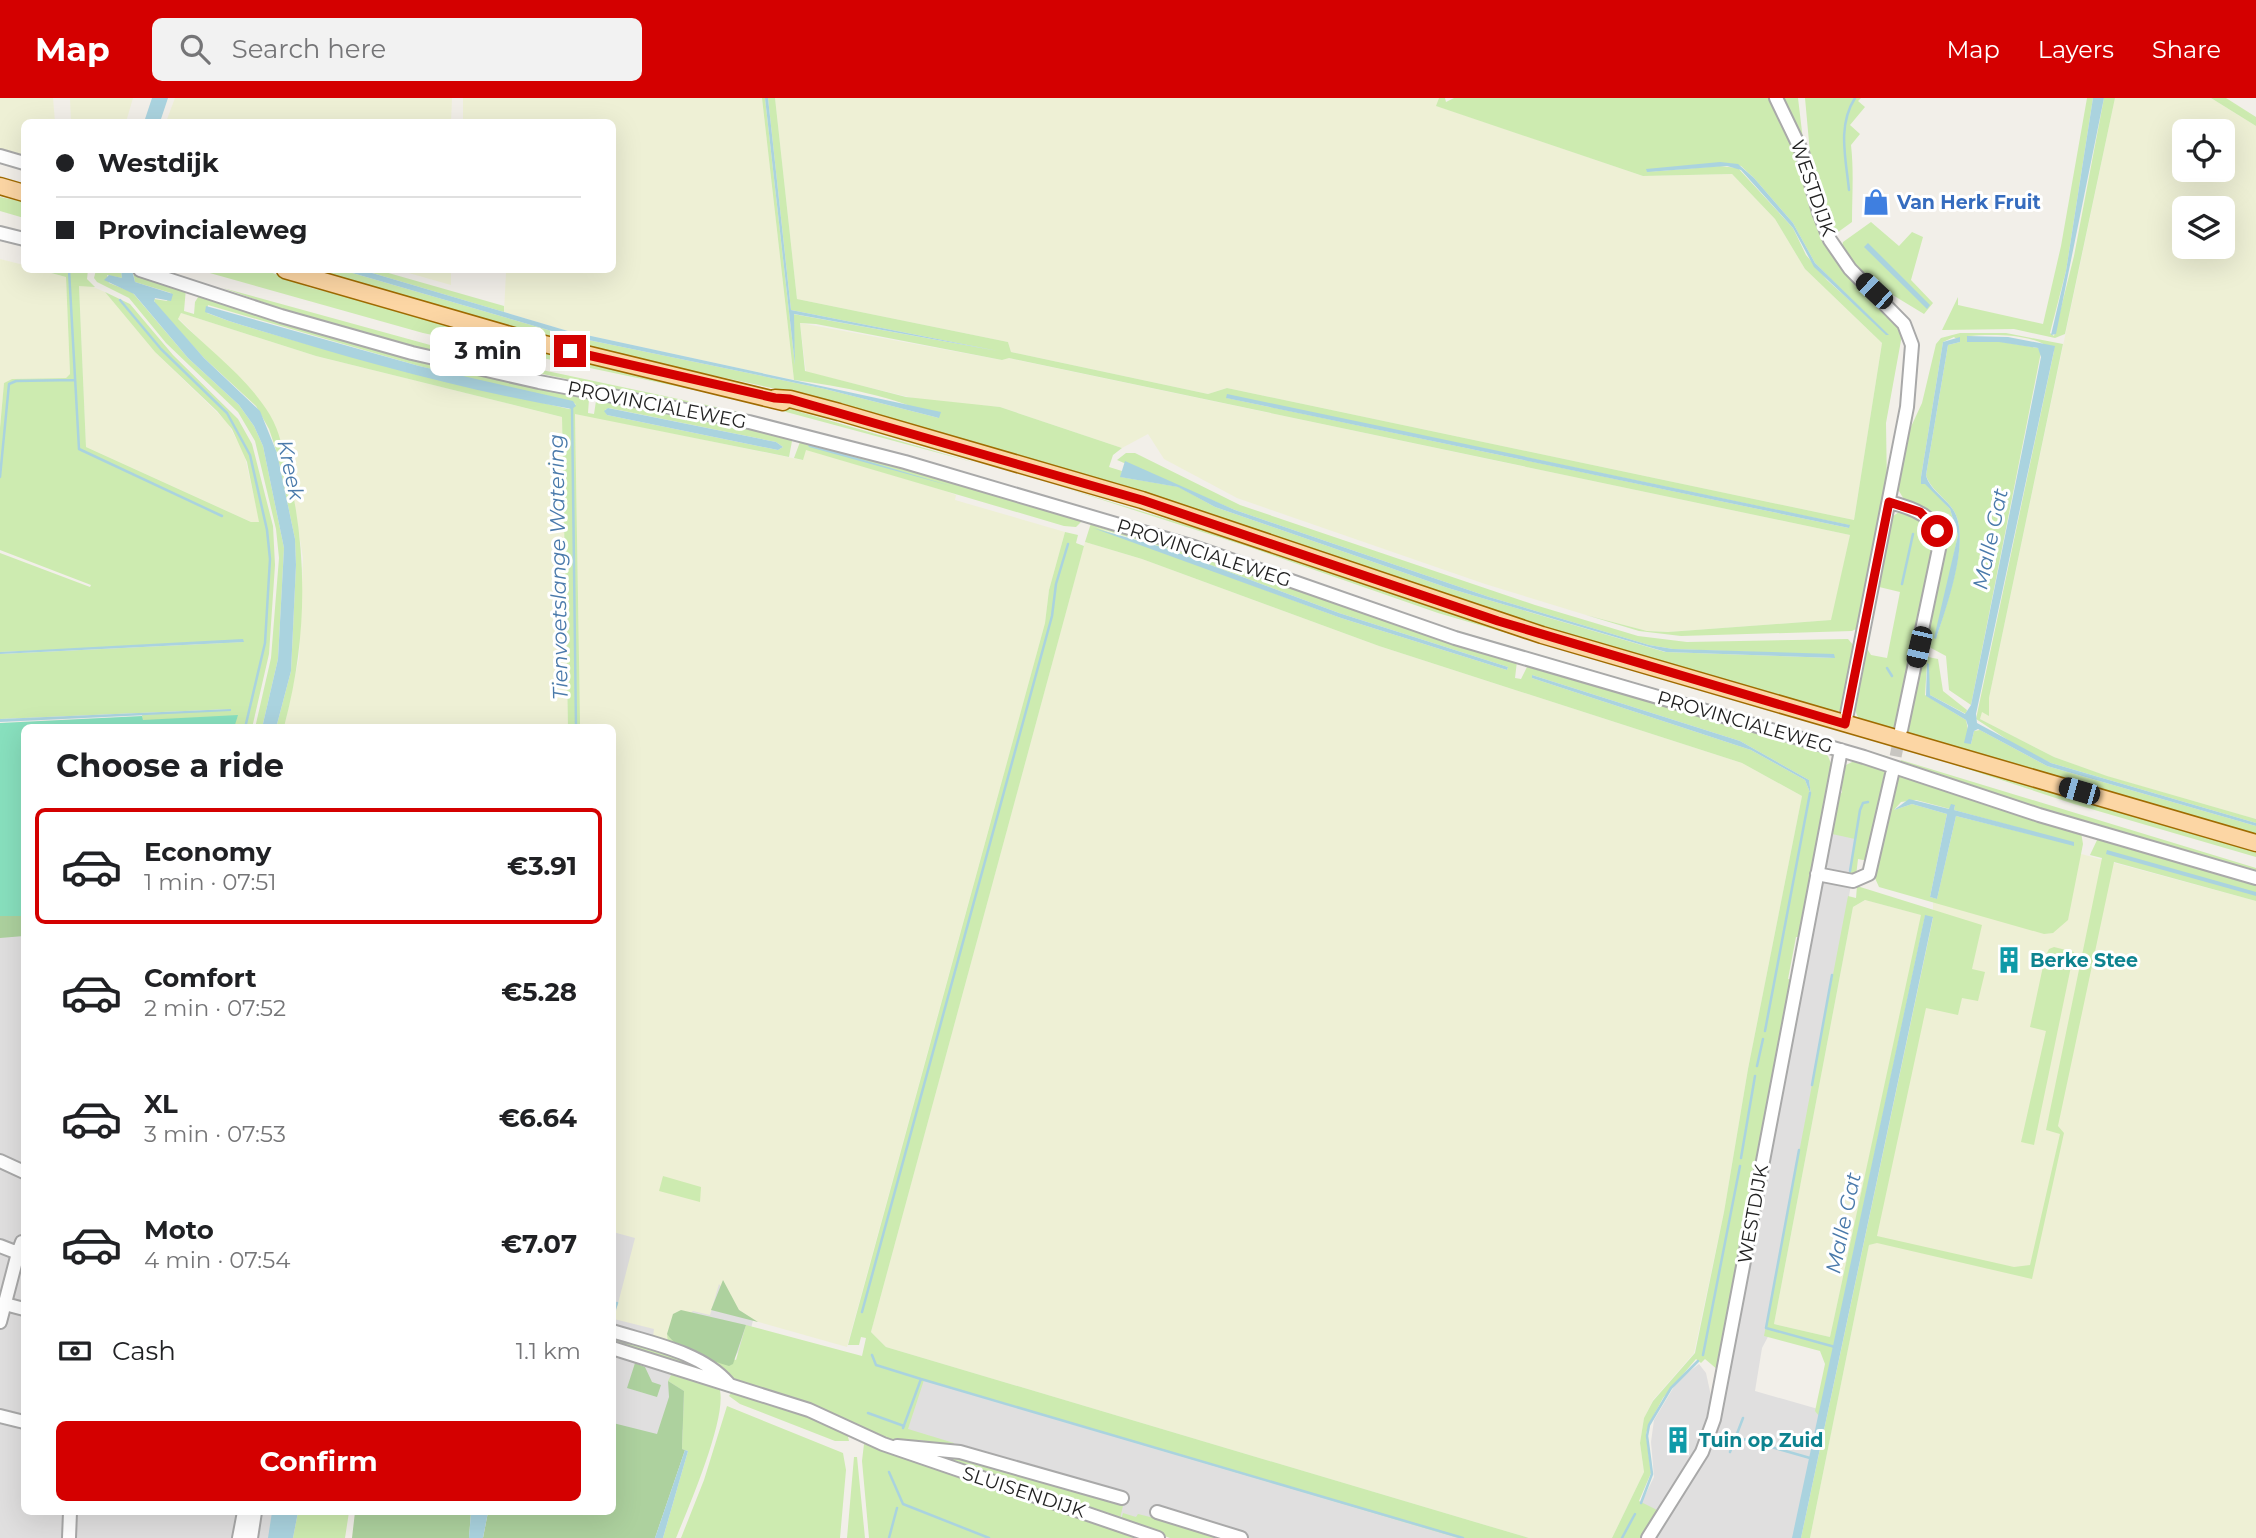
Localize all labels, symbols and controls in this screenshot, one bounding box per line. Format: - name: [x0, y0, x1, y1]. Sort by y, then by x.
- search box: [152, 18, 642, 81]
- text: Map: [35, 29, 110, 69]
- icon: search: [176, 30, 214, 68]
- text: Search here: [232, 33, 386, 65]
- text: Map: [1946, 35, 2000, 64]
- text: Layers: [2038, 35, 2114, 64]
- text: Share: [2152, 35, 2221, 64]
- map controls: [2172, 119, 2235, 259]
- button: locate: [2172, 119, 2235, 182]
- street label: WESTDIJK: [1786, 137, 1840, 240]
- text: Westdijk: [98, 147, 219, 179]
- shop icon: Van Herk Fruit: [1861, 187, 1891, 217]
- place label: Van Herk Fruit: [1896, 191, 2041, 214]
- button: layers: [2172, 196, 2235, 259]
- text: Provincialeweg: [98, 214, 308, 246]
- car: [1852, 269, 1897, 313]
- callout: 3 min: [430, 327, 546, 376]
- route end: [554, 335, 586, 367]
- text: 3 min: [454, 337, 522, 365]
- street label: PROVINCIALEWEG: [566, 376, 748, 434]
- water label: Tienvoetslange Watering: [543, 434, 573, 700]
- water label: Kreek: [272, 438, 310, 504]
- water label: Malle Gat: [1967, 486, 2013, 592]
- street label: PROVINCIALEWEG: [1114, 514, 1294, 592]
- route start: [1921, 515, 1953, 547]
- car: [1905, 624, 1934, 670]
- street label: PROVINCIALEWEG: [1655, 686, 1835, 758]
- text: Choose a ride: [56, 746, 284, 785]
- car: [2056, 775, 2103, 807]
- icon: car: [60, 835, 123, 898]
- text: Economy: [144, 836, 271, 868]
- text: €3.91: [507, 850, 577, 882]
- text: 1 min · 07:51: [144, 868, 277, 896]
- building icon: Berke Stee: [1994, 945, 2024, 975]
- place label: Berke Stee: [2030, 949, 2138, 972]
- icon: car: [60, 961, 123, 1024]
- text: Comfort: [144, 962, 256, 994]
- text: €5.28: [501, 976, 577, 1008]
- text: 2 min · 07:52: [144, 994, 286, 1022]
- icon: car: [60, 1087, 123, 1150]
- text: XL: [144, 1088, 178, 1120]
- text: €6.64: [499, 1102, 577, 1134]
- text: 3 min · 07:53: [144, 1120, 286, 1148]
- street label: WESTDIJK: [1733, 1162, 1773, 1265]
- water label: Malle Gat: [1820, 1170, 1866, 1276]
- icon: car: [60, 1213, 123, 1276]
- text: Moto: [144, 1214, 214, 1246]
- text: €7.07: [501, 1228, 577, 1260]
- text: 4 min · 07:54: [144, 1246, 290, 1274]
- icon: cash: [56, 1332, 94, 1370]
- text: Cash: [112, 1335, 176, 1367]
- text: 1.1 km: [516, 1337, 581, 1365]
- button: Confirm: [56, 1421, 581, 1501]
- building icon: Tuin op Zuid: [1663, 1425, 1693, 1455]
- place label: Tuin op Zuid: [1699, 1429, 1823, 1452]
- street label: SLUISENDIJK: [960, 1461, 1089, 1523]

